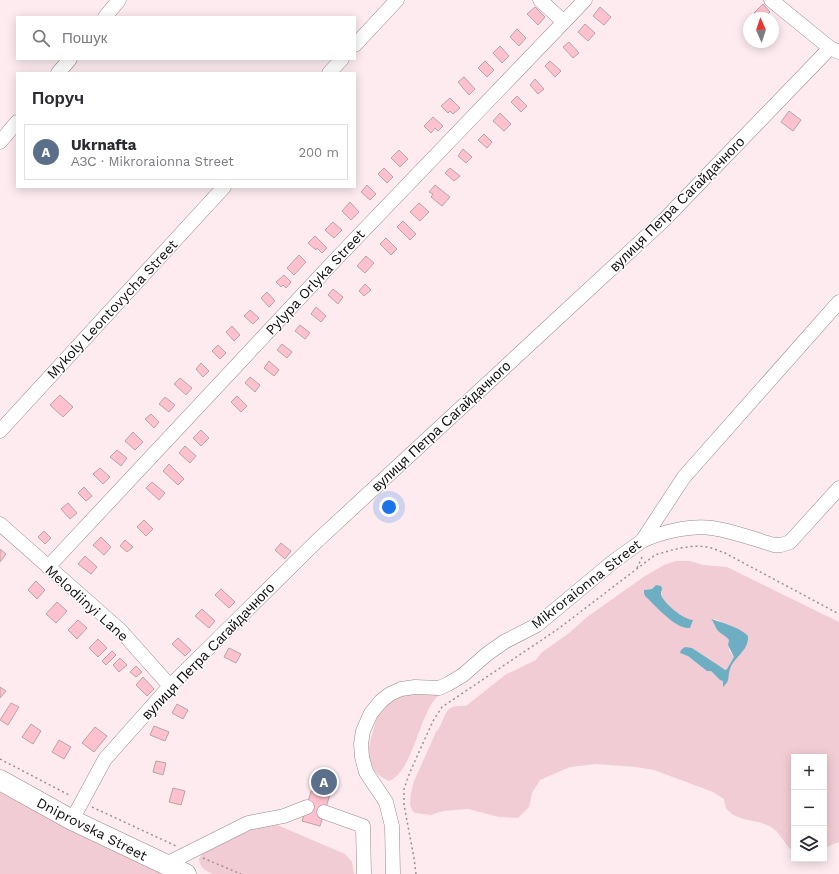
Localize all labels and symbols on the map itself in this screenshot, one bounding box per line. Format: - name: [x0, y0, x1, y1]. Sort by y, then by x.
- north arrow: [743, 12, 779, 48]
- street label: вулиця Петра Сагайдачного: [606, 133, 748, 275]
- street label: Pylypa Orlyka Street: [262, 226, 368, 338]
- street label: Mykoly Leontovycha Street: [43, 236, 181, 382]
- street label: вулиця Петра Сагайдачного: [368, 357, 514, 495]
- your location: [379, 497, 399, 517]
- street label: Mikroraionna Street: [528, 536, 644, 632]
- street label: Melodiinyi Lane: [42, 562, 132, 644]
- street label: вулиця Петра Сагайдачного: [138, 579, 278, 723]
- pin: A: [311, 767, 337, 797]
- street label: Dniprovska Street: [34, 794, 150, 864]

